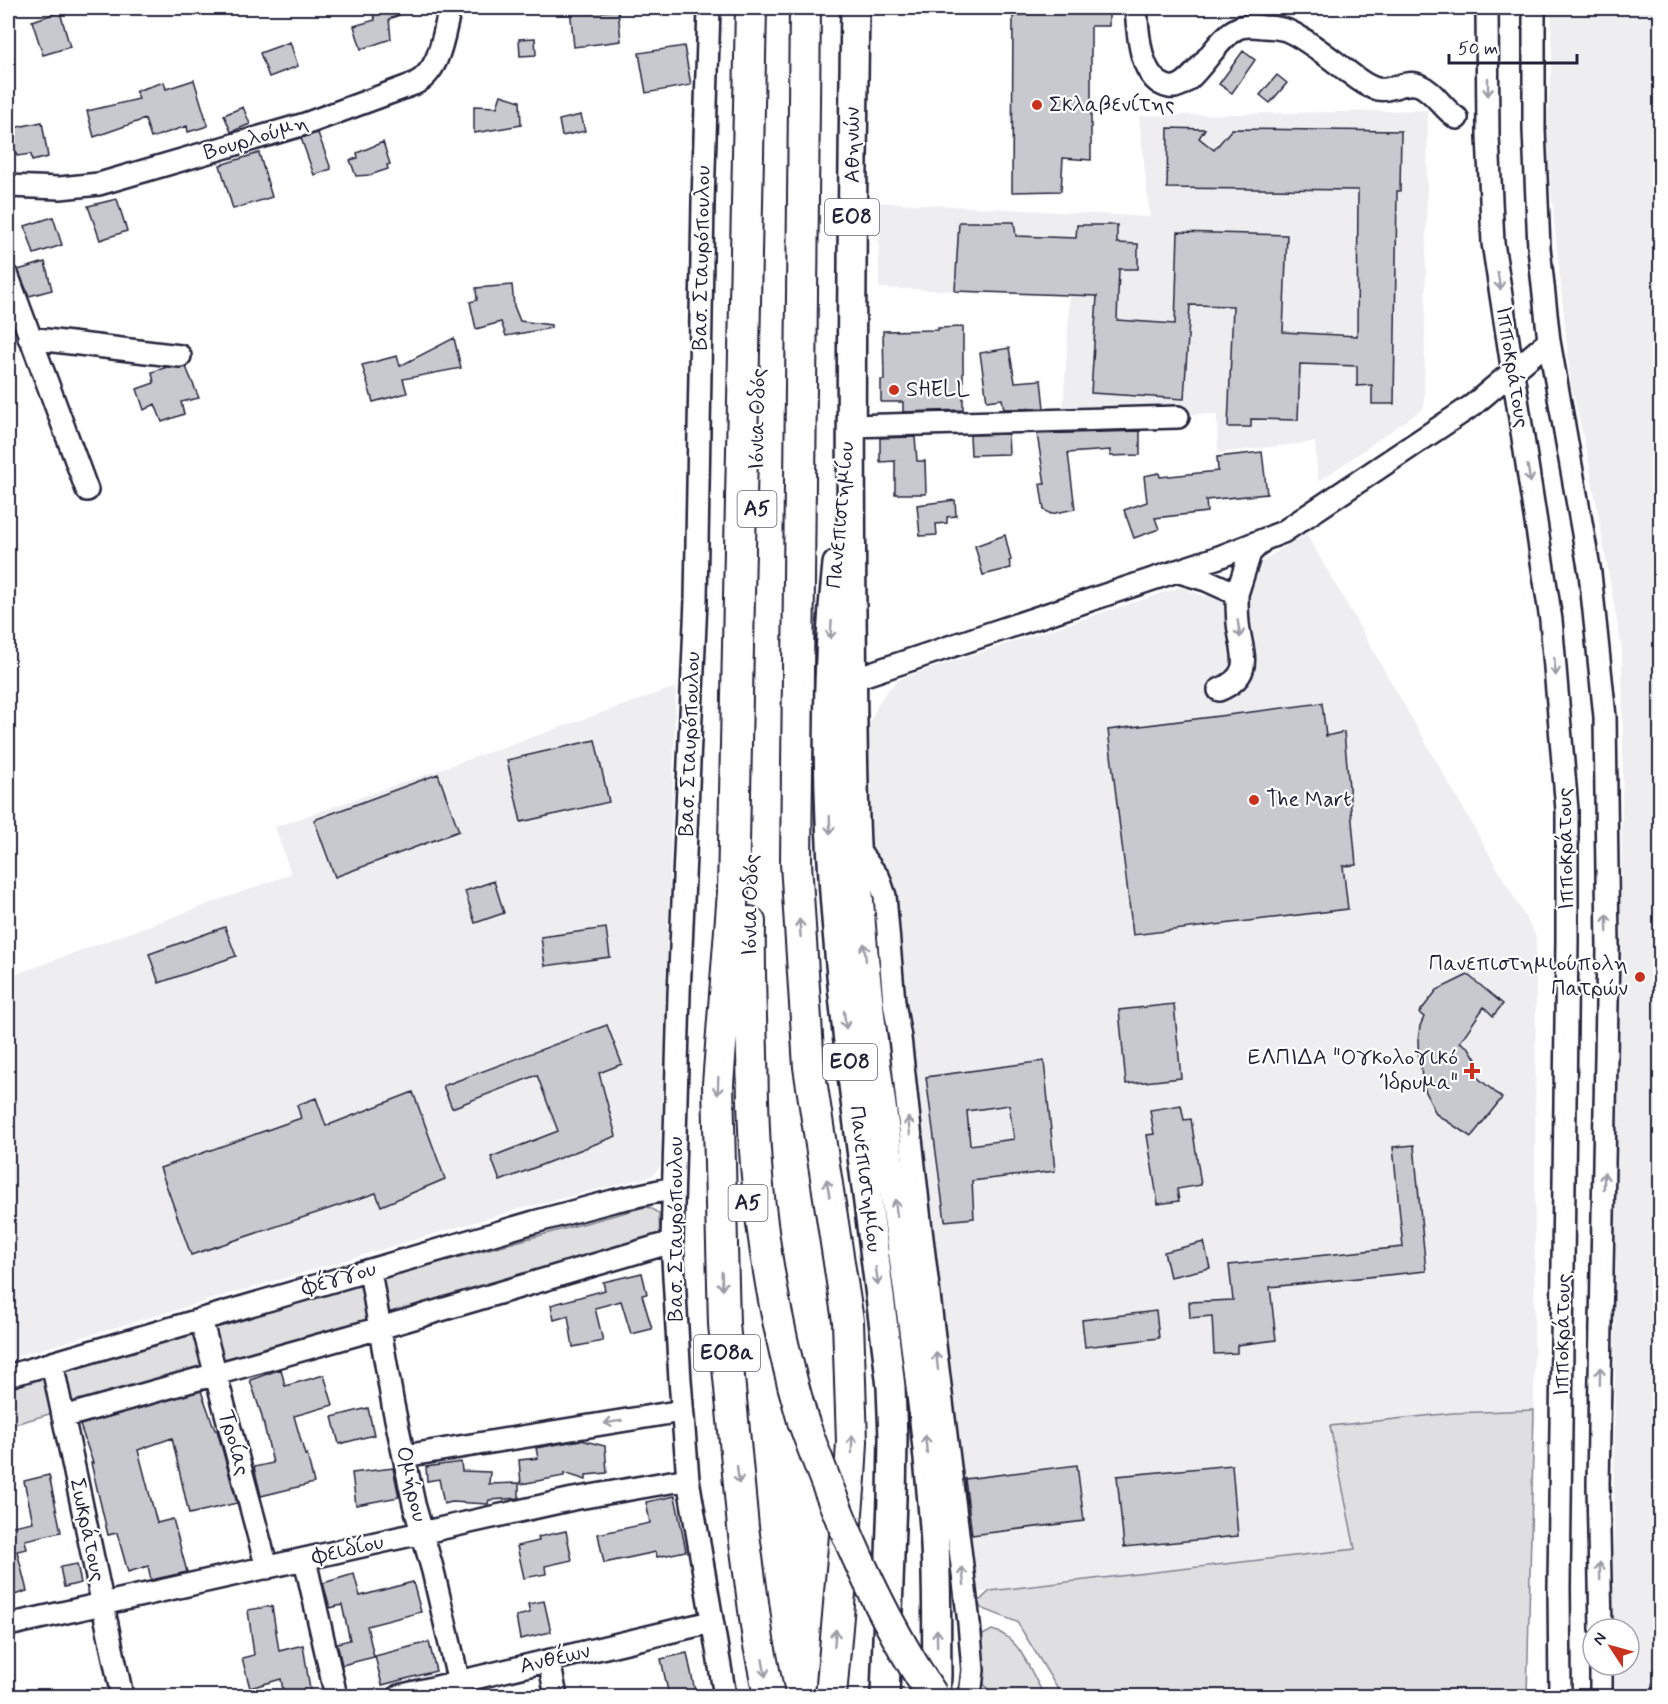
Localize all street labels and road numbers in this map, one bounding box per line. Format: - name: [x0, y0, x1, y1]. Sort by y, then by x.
- street label: Αθηνών: [839, 106, 867, 183]
- street label: Βουρλούμη: [200, 109, 312, 167]
- street label: Βασ. Σταυρόπουλου: [686, 165, 718, 351]
- road number: ΕΟ8: [825, 199, 879, 235]
- street label: Ιπποκράτους: [1489, 304, 1535, 430]
- street label: Ιόνια Οδός: [743, 368, 773, 470]
- street label: Πανεπιστημίου: [821, 440, 861, 590]
- road number: Α5: [738, 491, 777, 527]
- street label: Βασ. Σταυρόπουλου: [673, 651, 707, 837]
- street label: Ιπποκράτους: [1551, 787, 1581, 911]
- street label: Ιόνια Οδός: [736, 854, 766, 956]
- road number: ΕΟ8: [823, 1044, 877, 1080]
- street label: Πανεπιστημίου: [842, 1104, 888, 1254]
- street label: Βασ. Σταυρόπουλου: [662, 1137, 690, 1321]
- road number: Α5: [728, 1185, 768, 1221]
- street label: Φέγγου: [297, 1254, 379, 1303]
- street label: Ιπποκράτους: [1548, 1273, 1578, 1397]
- road number: ΕΟ8α: [694, 1335, 760, 1371]
- street label: Τροίας: [212, 1407, 256, 1479]
- street label: Ομήρου: [389, 1443, 433, 1525]
- street label: Σωκράτους: [62, 1476, 112, 1584]
- street label: Φειδίου: [309, 1528, 386, 1572]
- street label: Ανθέων: [517, 1636, 593, 1681]

